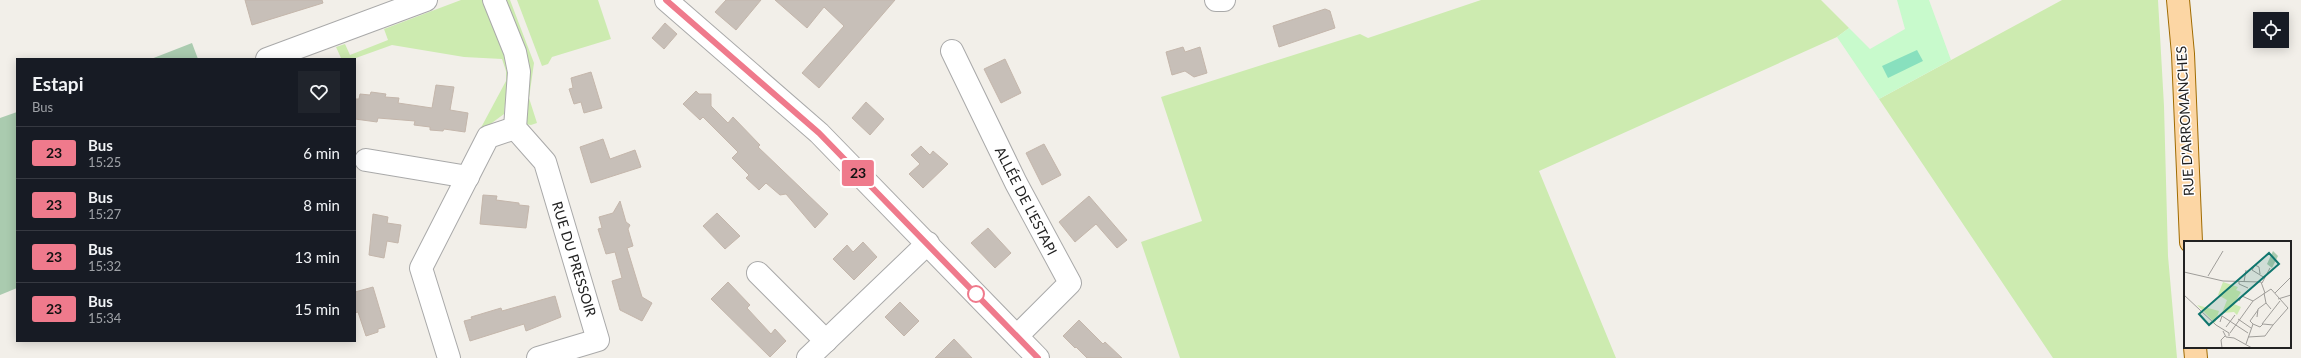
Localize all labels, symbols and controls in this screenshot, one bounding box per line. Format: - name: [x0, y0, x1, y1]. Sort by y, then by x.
- map controls: [2253, 12, 2289, 48]
- button: locate: [2253, 12, 2289, 48]
- street label: RUE D'ARROMANCHES: [2172, 45, 2197, 197]
- button: heart: [298, 71, 340, 113]
- text: Estapi: [32, 72, 83, 95]
- text: Bus: [32, 99, 53, 115]
- text: Bus: [88, 136, 113, 154]
- text: 23: [46, 144, 62, 161]
- text: 6 min: [303, 144, 340, 162]
- street label: ALLÉE DE L'ESTAPI: [992, 144, 1061, 258]
- text: 15:25: [88, 154, 121, 170]
- line badge: 23: [840, 160, 876, 186]
- text: 23: [850, 164, 866, 181]
- text: Bus: [88, 188, 113, 206]
- text: 23: [46, 196, 62, 213]
- text: 8 min: [303, 196, 340, 214]
- street label: RUE DU PRESSOIR: [549, 199, 600, 319]
- text: 15:27: [88, 206, 121, 222]
- text: Bus: [88, 240, 113, 258]
- inset map: [2184, 241, 2291, 348]
- text: 23: [46, 248, 62, 265]
- text: 13 min: [294, 248, 340, 266]
- text: 15:32: [88, 258, 121, 274]
- unlabelled marker: [967, 285, 985, 303]
- text: Bus: [88, 292, 113, 310]
- text: 23: [46, 300, 62, 317]
- text: 15 min: [294, 300, 340, 318]
- text: 15:34: [88, 310, 121, 326]

